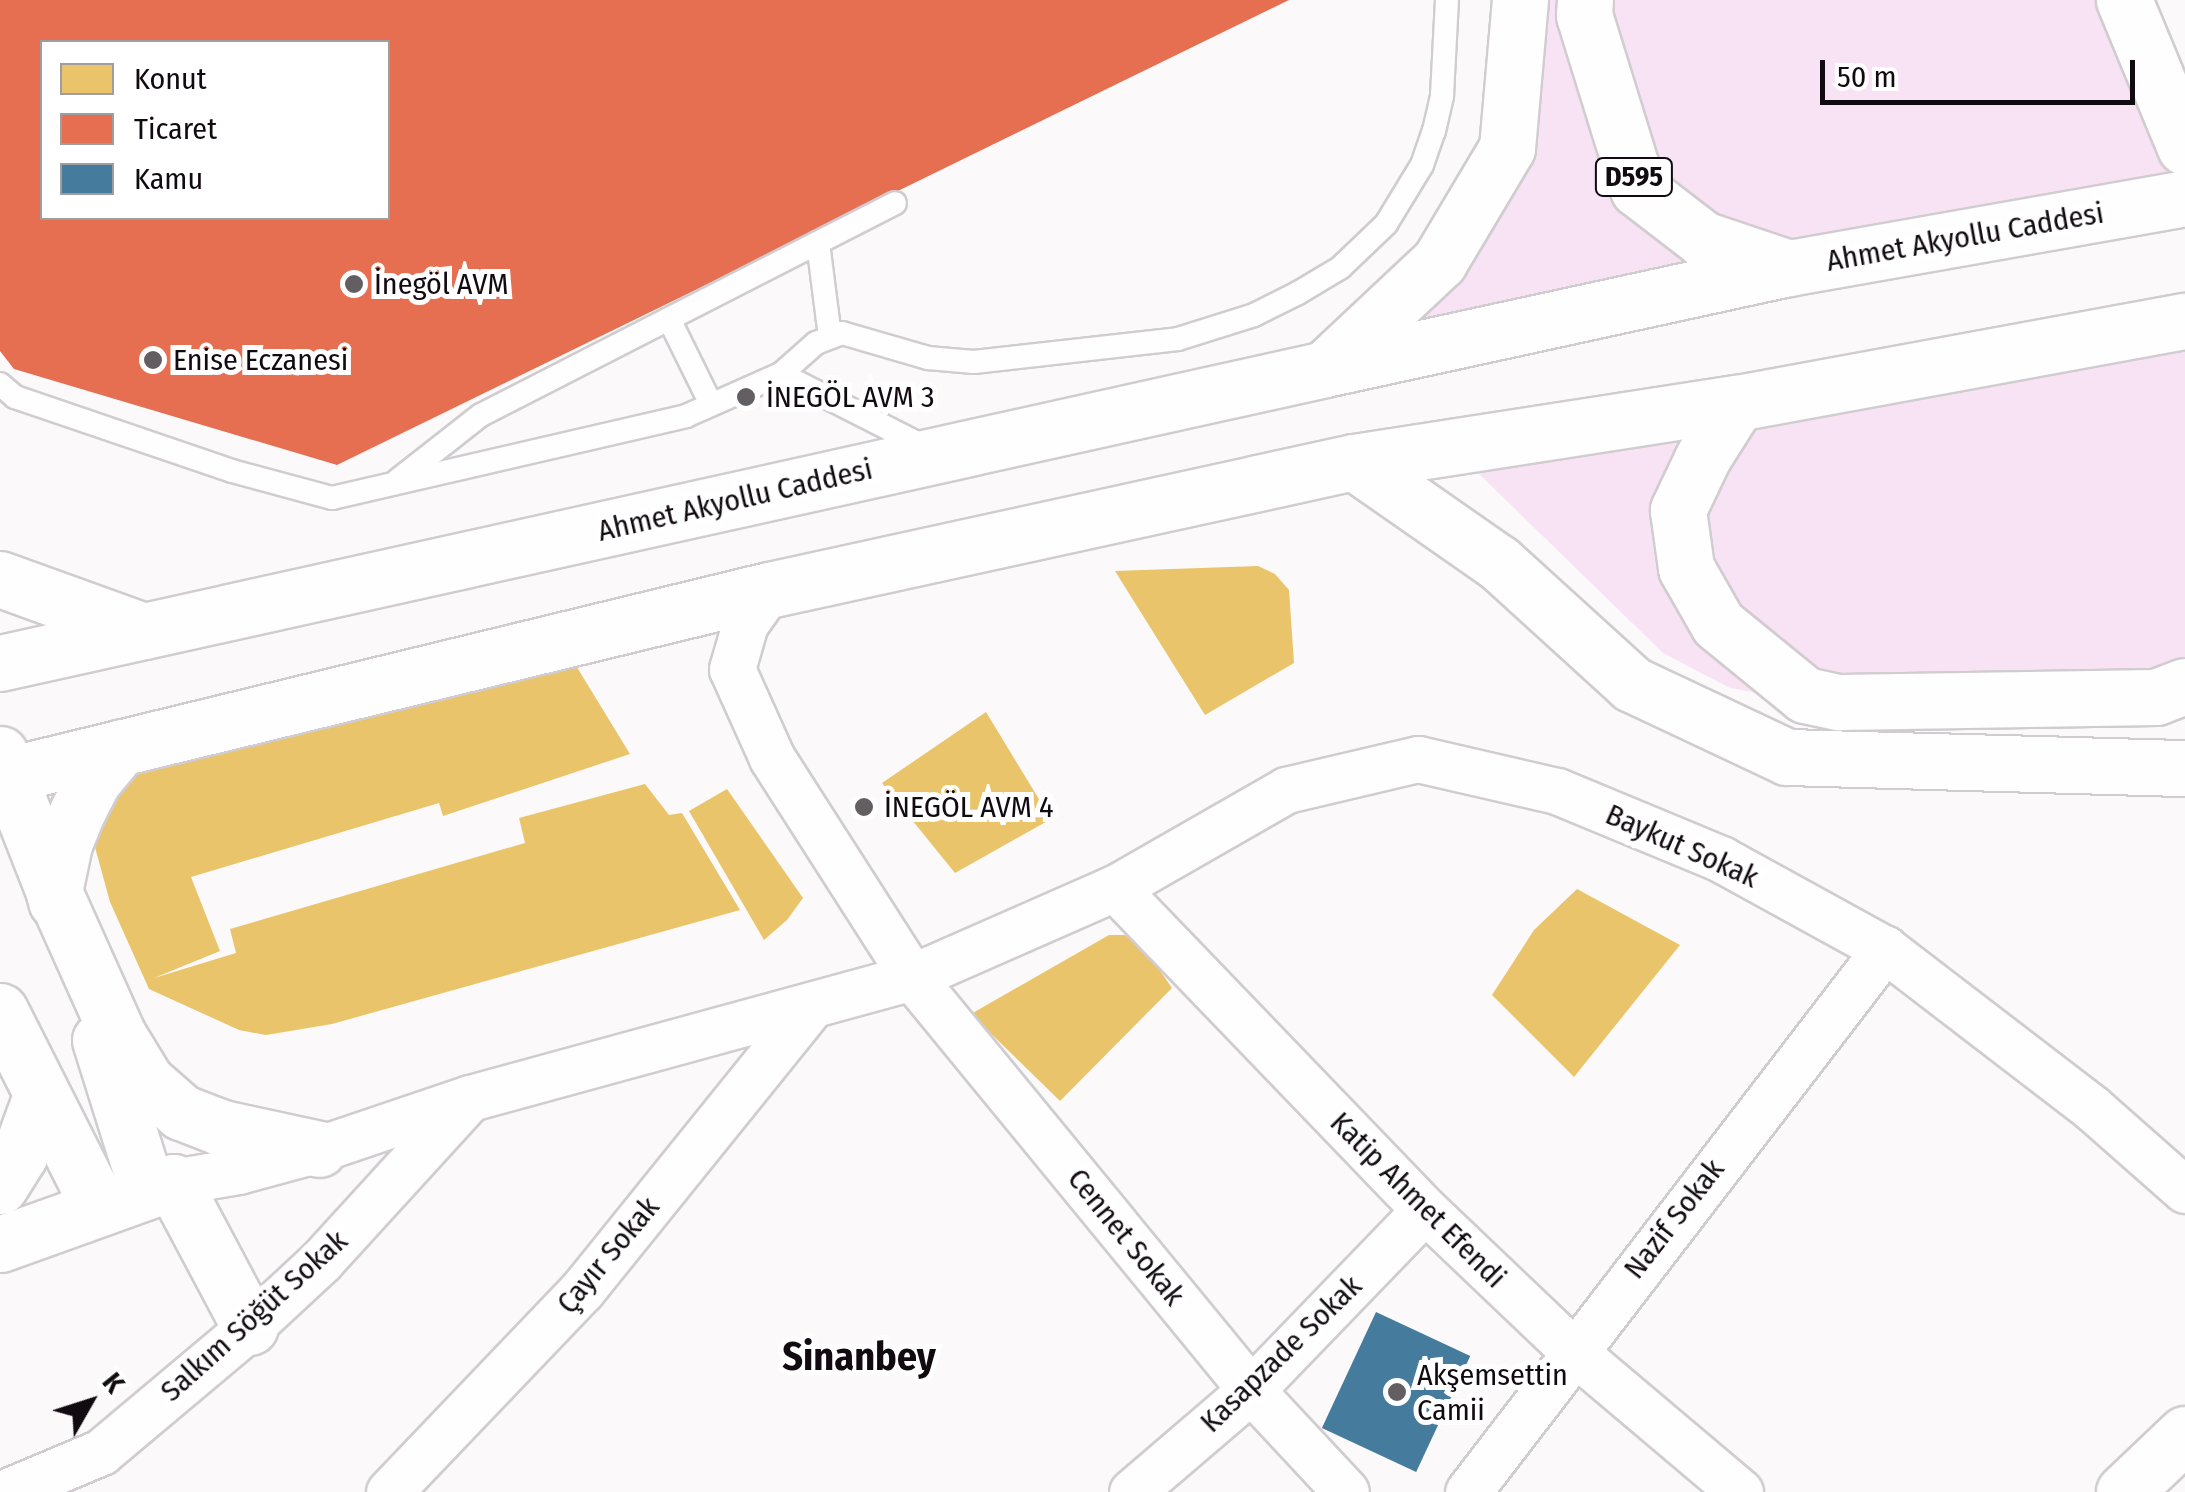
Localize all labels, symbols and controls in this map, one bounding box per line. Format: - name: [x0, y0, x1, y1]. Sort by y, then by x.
- legend: [40, 40, 390, 220]
- scale bar: [1825, 40, 2140, 102]
- text: 50 m: [1837, 59, 1897, 95]
- text: Konut: [134, 61, 207, 97]
- text: Ticaret: [134, 111, 217, 147]
- road number: D595: [1594, 154, 1674, 200]
- text: Kamu: [134, 161, 203, 197]
- street label: Ahmet Akyollu Caddesi: [1824, 195, 2106, 279]
- place label: İnegöl AVM: [374, 266, 509, 302]
- marker: İnegöl AVM: [343, 273, 365, 295]
- place label: Enise Eczanesi: [173, 342, 348, 378]
- marker: Enise Eczanesi: [142, 349, 164, 371]
- place label: İNEGÖL AVM 3: [766, 379, 934, 415]
- marker: İNEGÖL AVM 3: [735, 386, 757, 408]
- street label: Ahmet Akyollu Caddesi: [594, 451, 876, 549]
- place label: İNEGÖL AVM 4: [884, 789, 1053, 825]
- marker: İNEGÖL AVM 4: [853, 796, 875, 818]
- street label: Baykut Sokak: [1600, 796, 1764, 896]
- street label: Katip Ahmet Efendi: [1323, 1105, 1513, 1295]
- street label: Nazif Sokak: [1616, 1152, 1732, 1286]
- street label: Cennet Sokak: [1060, 1161, 1192, 1313]
- street label: Çayır Sokak: [549, 1190, 667, 1320]
- street label: Salkım Söğüt Sokak: [153, 1223, 355, 1409]
- street label: Kasapzade Sokak: [1193, 1268, 1369, 1440]
- district label: Sinanbey: [782, 1333, 936, 1381]
- north arrow: [40, 1352, 140, 1452]
- place label: Akşemsettin Camii: [1417, 1357, 1568, 1428]
- text: K: [96, 1366, 132, 1400]
- marker: Akşemsettin Camii: [1386, 1381, 1408, 1403]

